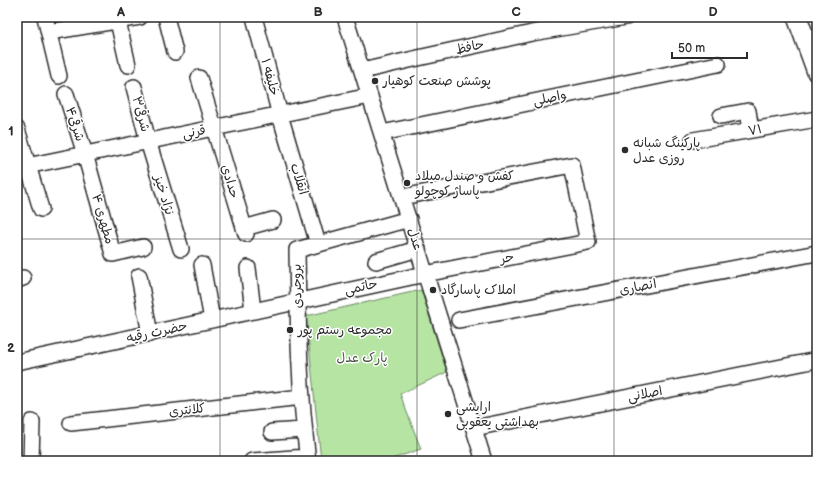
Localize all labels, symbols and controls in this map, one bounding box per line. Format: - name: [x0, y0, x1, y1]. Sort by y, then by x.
- text: A: [116, 4, 125, 20]
- text: B: [313, 4, 323, 20]
- text: C: [511, 4, 521, 20]
- text: D: [708, 4, 718, 20]
- scale bar: [672, 34, 747, 60]
- street label: حافظ: [454, 36, 486, 58]
- text: 50 m: [678, 41, 705, 56]
- street label: خلیفه ۱: [257, 57, 283, 97]
- place label: پوشش صنعت کوهیار: [382, 73, 491, 89]
- marker: پوشش صنعت کوهیار: [370, 76, 380, 86]
- street label: واصلی: [532, 87, 569, 110]
- street label: ۳شرقی: [129, 94, 154, 134]
- street label: ۴شرقی: [62, 104, 89, 143]
- street label: ۷۱: [747, 121, 763, 139]
- street label: قرنی: [181, 122, 207, 143]
- text: 1: [8, 123, 14, 139]
- place label: پارکینگ شبانه روزی عدل: [633, 135, 701, 166]
- marker: پارکینگ شبانه روزی عدل: [620, 145, 630, 155]
- street label: انقلاب: [287, 161, 311, 197]
- street label: حدادی: [217, 163, 243, 200]
- place label: کفش و صندل میلاد پاساژ کوچولو: [414, 168, 514, 199]
- street label: نژاد خیز: [150, 172, 178, 217]
- marker: کفش و صندل میلاد پاساژ کوچولو: [402, 178, 412, 188]
- street label: مطهری ۴: [88, 192, 118, 246]
- street label: عدل: [404, 226, 426, 252]
- street label: حر: [497, 249, 516, 267]
- street label: بروجردی: [289, 264, 305, 308]
- street label: حاتمی: [343, 276, 379, 299]
- street label: انصاری: [618, 276, 658, 298]
- place label: املاک پاسارگاد: [441, 282, 516, 298]
- marker: املاک پاسارگاد: [428, 285, 438, 295]
- street label: حضرت رقیه: [125, 318, 189, 346]
- place label: مجموعه رستم پور: [297, 322, 392, 340]
- marker: مجموعه رستم پور: [285, 325, 295, 335]
- text: 2: [7, 340, 15, 356]
- park label: پارک عدل: [336, 350, 388, 366]
- street label: اصلانی: [626, 383, 664, 406]
- place label: ارایشی بهداشتی یعقوبی: [456, 399, 539, 431]
- street label: کلانتری: [168, 400, 206, 420]
- marker: ارایشی بهداشتی یعقوبی: [443, 409, 453, 419]

